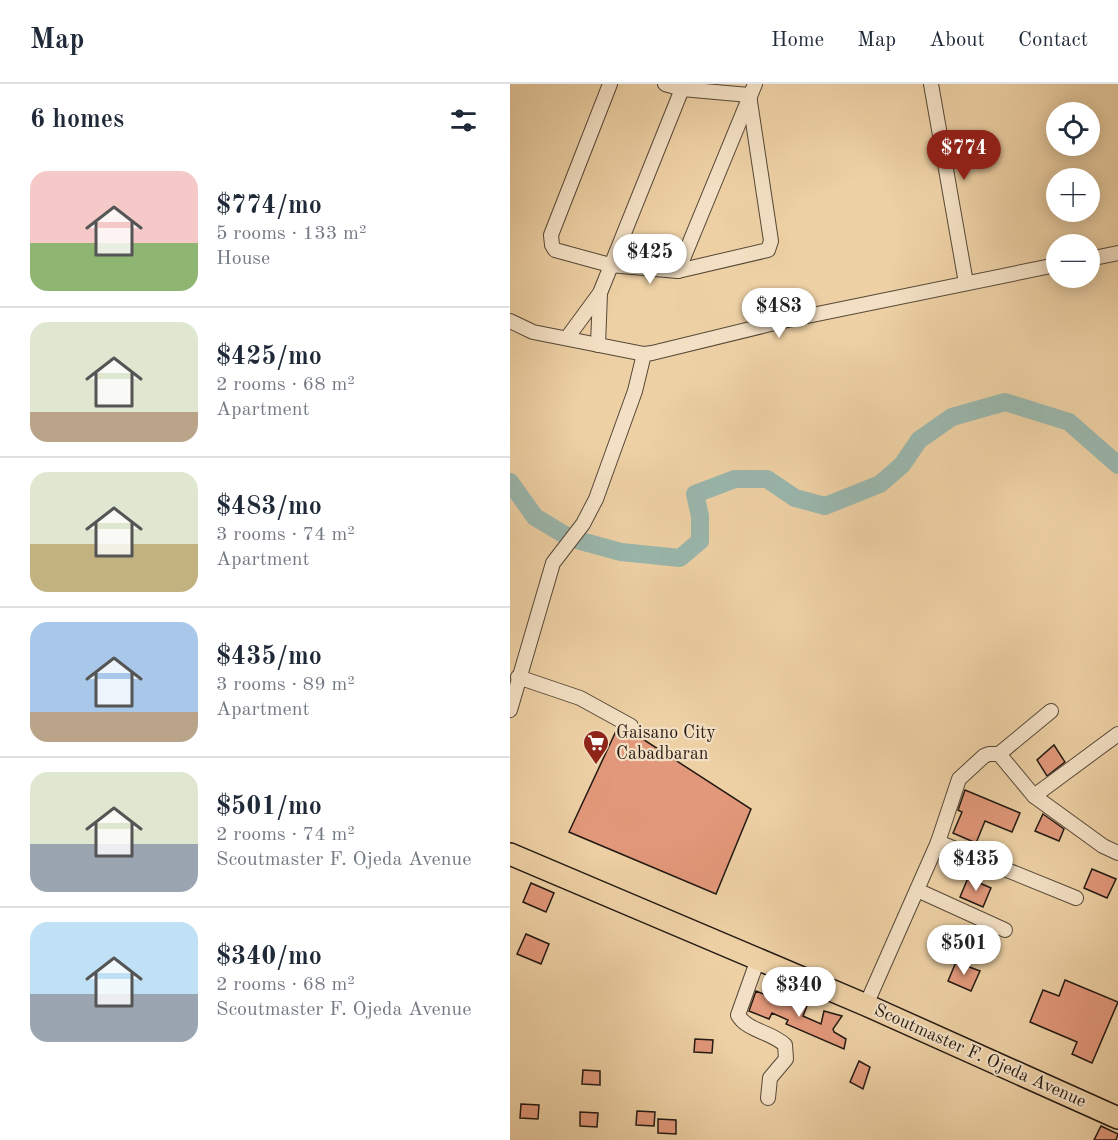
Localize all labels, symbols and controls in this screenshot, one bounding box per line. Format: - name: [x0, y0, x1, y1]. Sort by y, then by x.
- text: Map: [30, 27, 84, 55]
- text: Home: [771, 30, 824, 51]
- text: Map: [857, 30, 896, 51]
- text: About: [929, 30, 985, 51]
- text: Contact: [1018, 30, 1088, 51]
- map controls: [1046, 102, 1100, 288]
- button: locate: [1046, 102, 1100, 156]
- icon: filters: [447, 104, 480, 137]
- text: 6 homes: [30, 107, 124, 133]
- pin: $774: [928, 130, 1000, 181]
- text: $774: [941, 139, 987, 159]
- button: +: [1046, 168, 1100, 222]
- text: $774/mo: [216, 193, 322, 219]
- icon: home: [78, 195, 150, 267]
- text: 5 rooms · 133 m²: [216, 224, 366, 244]
- pin: $425: [614, 234, 686, 285]
- button: −: [1046, 234, 1100, 288]
- text: $425: [627, 243, 673, 263]
- text: House: [216, 249, 270, 269]
- pin: $483: [743, 288, 815, 339]
- text: $483: [756, 297, 802, 317]
- text: $425/mo: [216, 344, 322, 370]
- icon: home: [78, 346, 150, 418]
- text: 2 rooms · 68 m²: [216, 375, 355, 395]
- text: Apartment: [216, 400, 310, 420]
- text: $483/mo: [216, 494, 322, 520]
- icon: home: [78, 496, 150, 568]
- text: 3 rooms · 74 m²: [216, 525, 355, 545]
- text: Apartment: [216, 550, 310, 570]
- text: $435/mo: [216, 644, 322, 670]
- icon: home: [78, 646, 150, 718]
- text: 3 rooms · 89 m²: [216, 675, 355, 695]
- text: Apartment: [216, 700, 310, 720]
- place label: Gaisano City Cabadbaran: [616, 724, 716, 763]
- supermarket icon: Gaisano City Cabadbaran: [581, 728, 611, 766]
- text: $501/mo: [216, 794, 322, 820]
- icon: home: [78, 796, 150, 868]
- text: 2 rooms · 74 m²: [216, 825, 355, 845]
- pin: $435: [940, 841, 1012, 892]
- text: Scoutmaster F. Ojeda Avenue: [216, 850, 471, 870]
- text: $435: [953, 850, 999, 870]
- pin: $501: [928, 925, 1000, 976]
- text: $501: [941, 934, 987, 954]
- text: $340/mo: [216, 944, 322, 970]
- icon: home: [78, 946, 150, 1018]
- pin: $340: [763, 967, 835, 1018]
- text: 2 rooms · 68 m²: [216, 975, 355, 995]
- text: $340: [776, 976, 822, 996]
- text: Scoutmaster F. Ojeda Avenue: [216, 1000, 471, 1020]
- street label: Scoutmaster F. Ojeda Avenue: [871, 1001, 1089, 1111]

